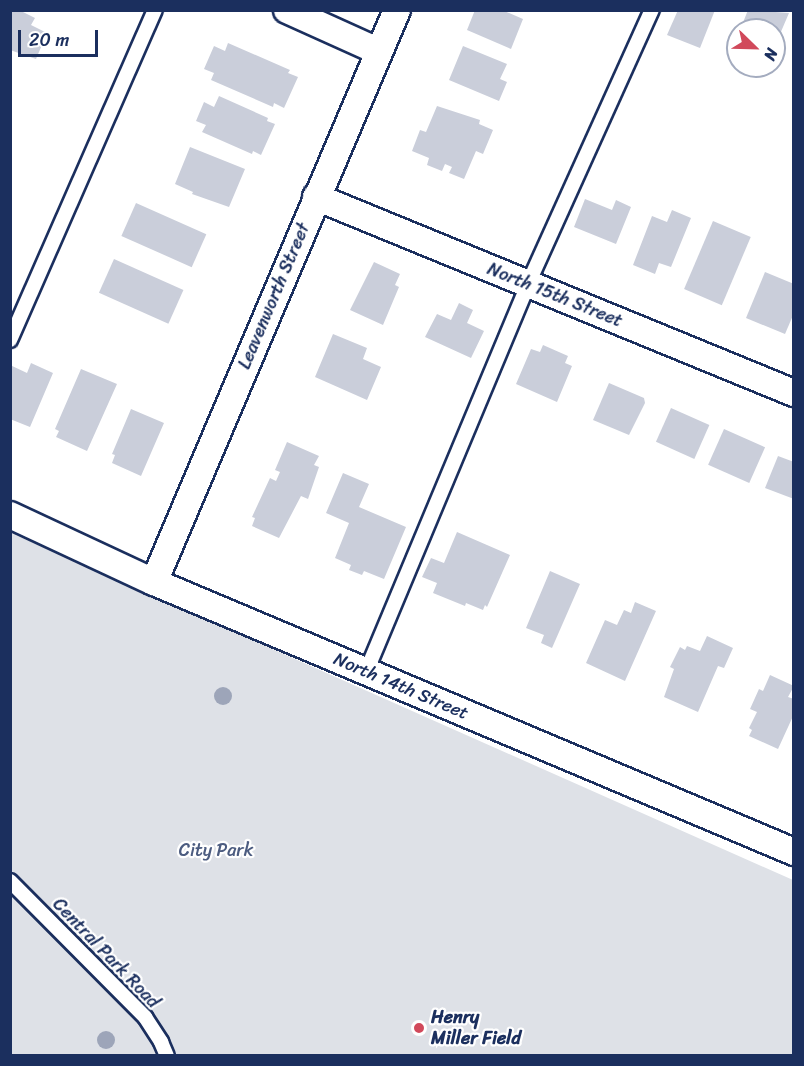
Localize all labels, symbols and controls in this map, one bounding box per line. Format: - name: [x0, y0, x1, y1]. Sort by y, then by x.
- scale bar: [21, 18, 100, 56]
- north arrow: [726, 18, 786, 78]
- text: 20 m: [29, 24, 69, 56]
- text: N: [756, 44, 787, 65]
- street label: Leavenworth Street: [233, 220, 315, 372]
- street label: North 15th Street: [484, 258, 626, 332]
- street label: North 14th Street: [330, 648, 472, 724]
- park label: City Park: [179, 839, 253, 861]
- street label: Central Park Road: [48, 894, 164, 1012]
- place label: Henry Miller Field: [431, 1007, 521, 1050]
- marker: Henry Miller Field: [412, 1021, 426, 1035]

